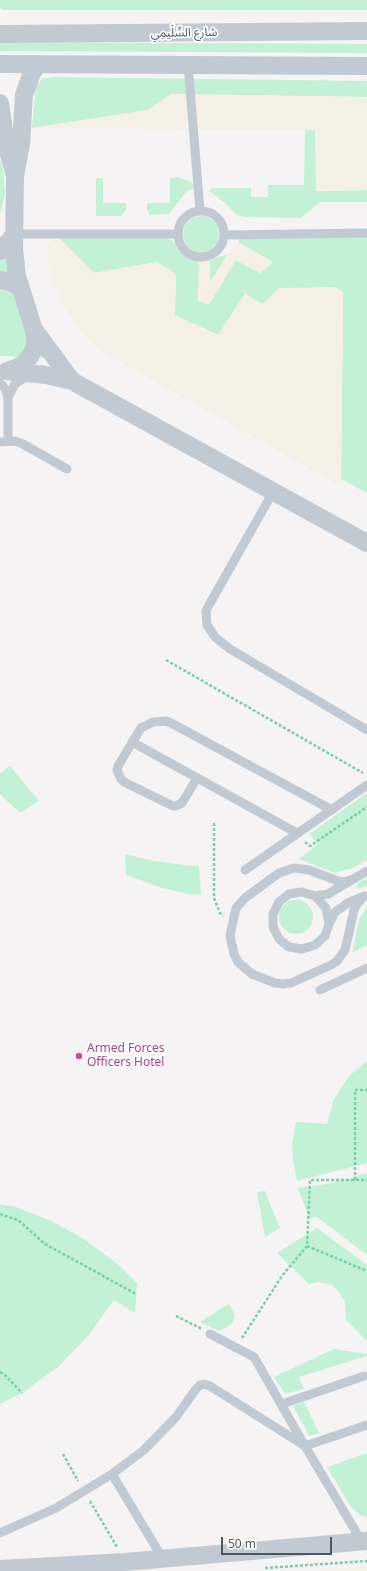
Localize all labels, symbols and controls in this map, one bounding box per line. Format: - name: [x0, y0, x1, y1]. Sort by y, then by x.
- street label: شارع السِّلَيمِي: [151, 25, 217, 41]
- place label: Armed Forces Officers Hotel: [87, 1042, 165, 1070]
- marker: Armed Forces Officers Hotel: [74, 1051, 84, 1061]
- scale bar: [223, 1529, 334, 1555]
- text: 50 m: [228, 1535, 256, 1552]

